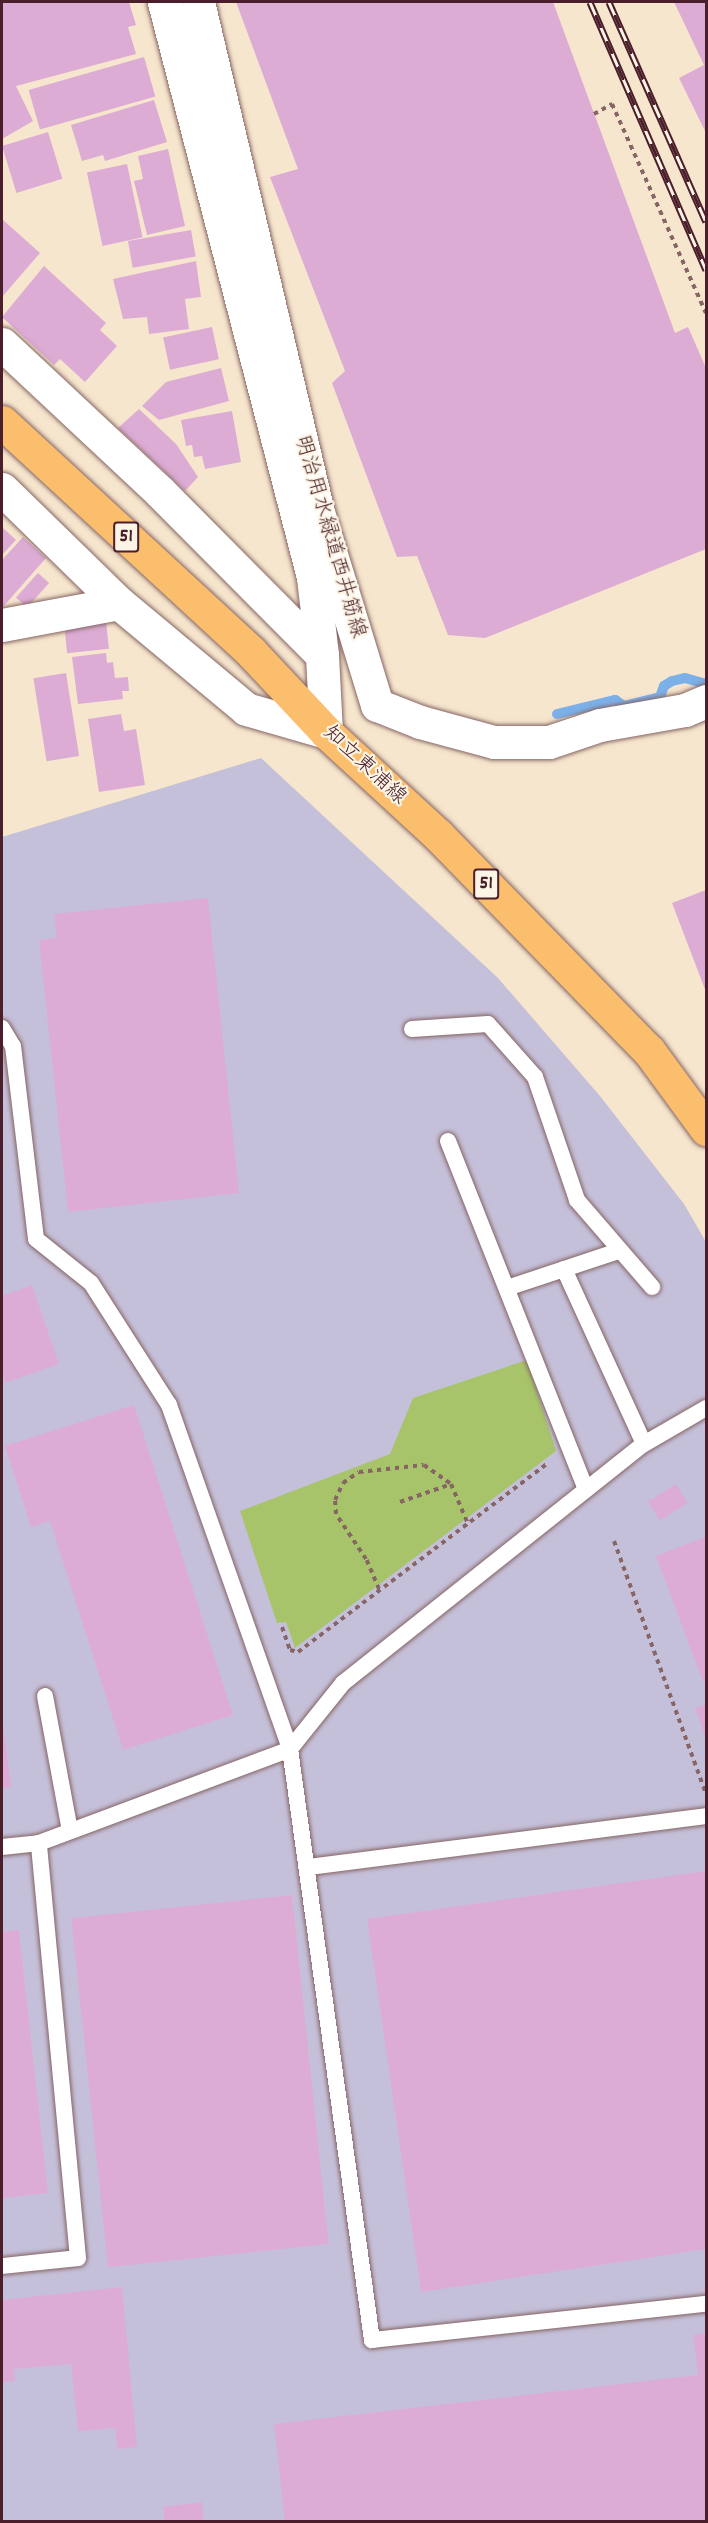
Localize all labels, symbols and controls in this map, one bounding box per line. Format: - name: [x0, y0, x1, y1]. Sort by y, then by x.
- street label: 明治用水緑道西井筋線: [288, 433, 370, 641]
- road number: 51: [112, 520, 140, 554]
- street label: 知立東浦線: [317, 721, 411, 811]
- road number: 51: [472, 867, 500, 901]

